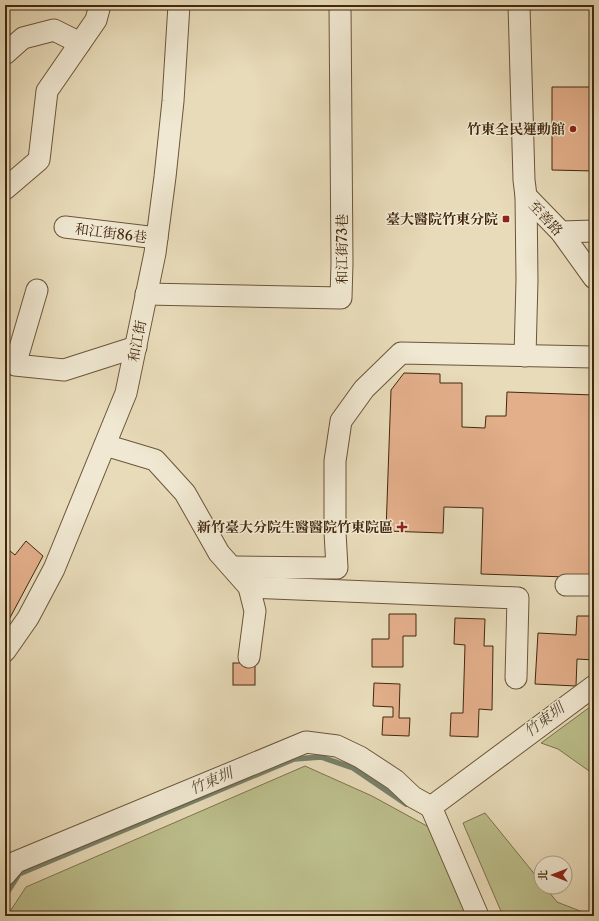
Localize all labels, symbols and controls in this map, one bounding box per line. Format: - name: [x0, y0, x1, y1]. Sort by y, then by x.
- place label: 竹東全民運動館: [467, 120, 565, 138]
- marker: 竹東全民運動館: [568, 124, 578, 134]
- street label: 至善路: [525, 197, 567, 239]
- place label: 臺大醫院竹東分院: [386, 210, 498, 228]
- street label: 和江街73巷: [333, 214, 351, 284]
- marker: 臺大醫院竹東分院: [501, 214, 511, 224]
- street label: 和江街86巷: [74, 220, 148, 246]
- street label: 和江街: [124, 319, 150, 363]
- place label: 新竹臺大分院生醫醫院竹東院區: [197, 518, 393, 536]
- marker: 新竹臺大分院生醫醫院竹東院區: [396, 521, 408, 533]
- water label: 竹東圳: [520, 697, 570, 741]
- water label: 竹東圳: [186, 762, 238, 798]
- north arrow: [533, 855, 573, 895]
- text: 北: [536, 870, 550, 881]

